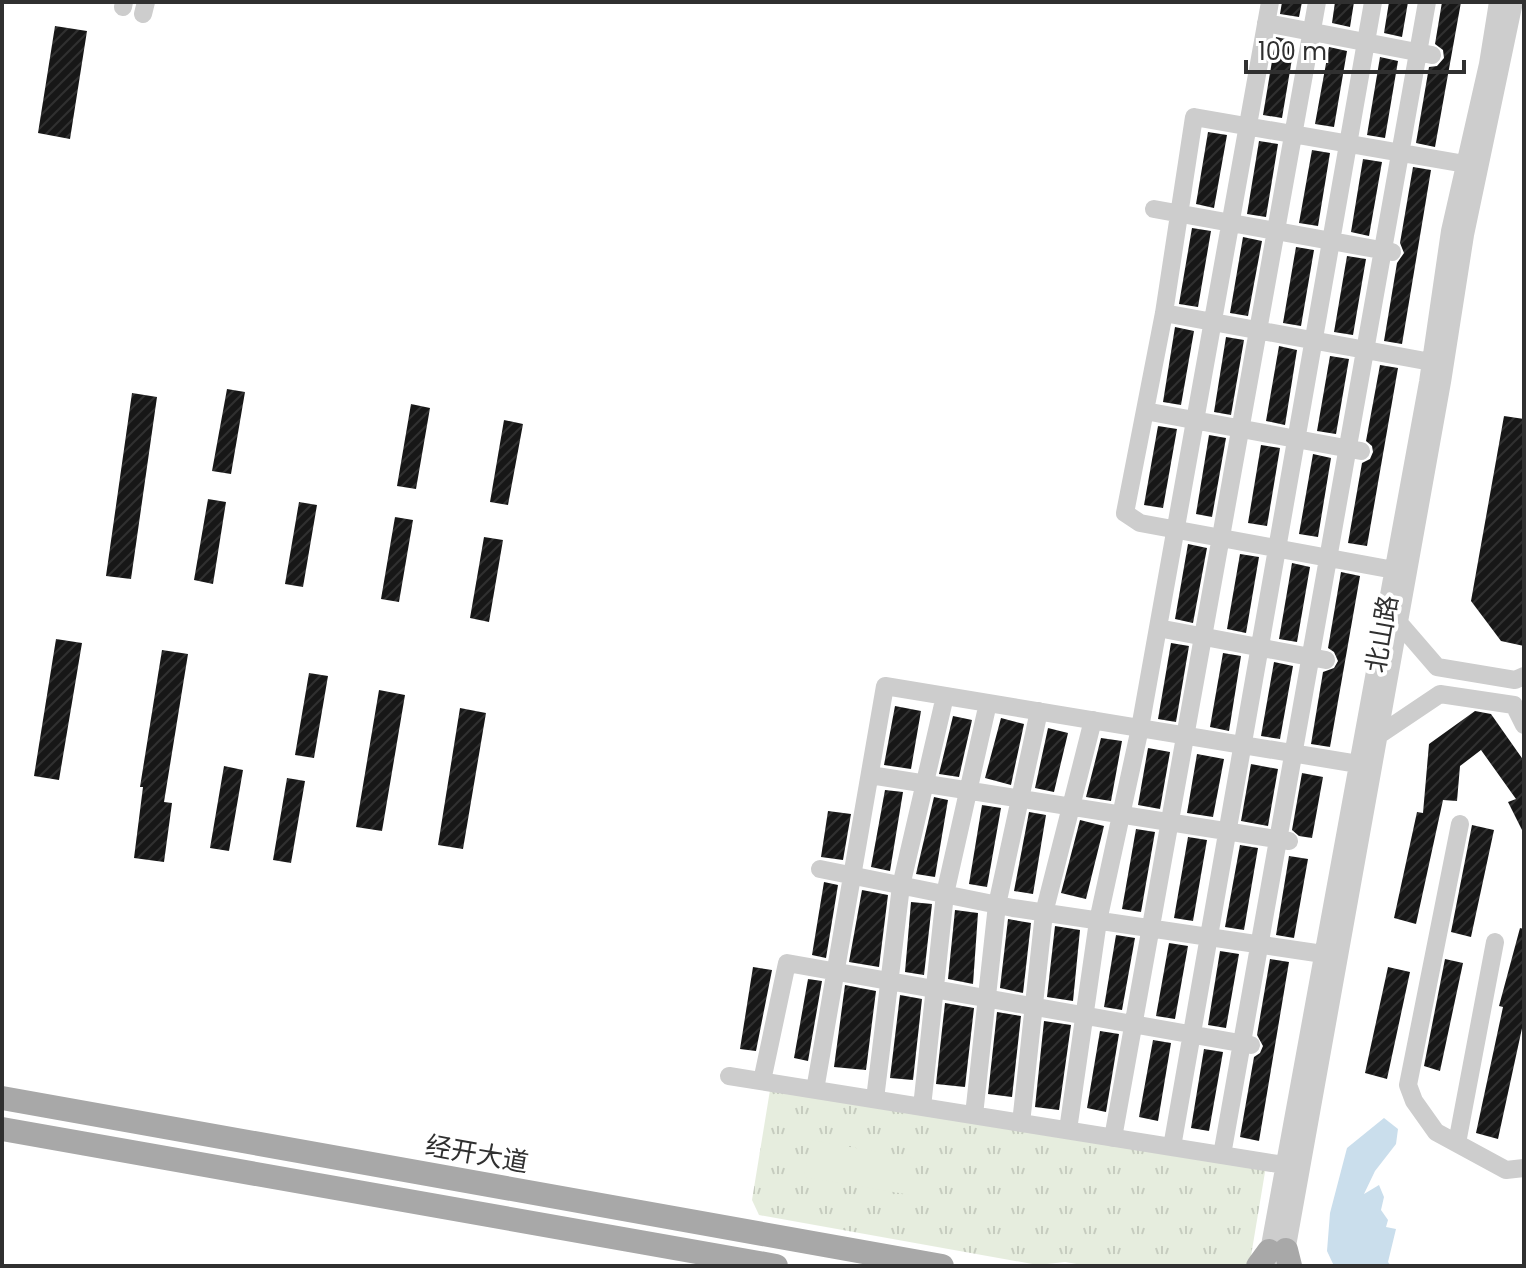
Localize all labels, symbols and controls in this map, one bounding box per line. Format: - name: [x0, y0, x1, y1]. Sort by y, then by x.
- scale bar: [1246, 24, 1464, 74]
- text: 100 m: [1258, 35, 1327, 68]
- street label: 北山路: [1357, 592, 1407, 676]
- street label: 经开大道: [423, 1127, 531, 1181]

